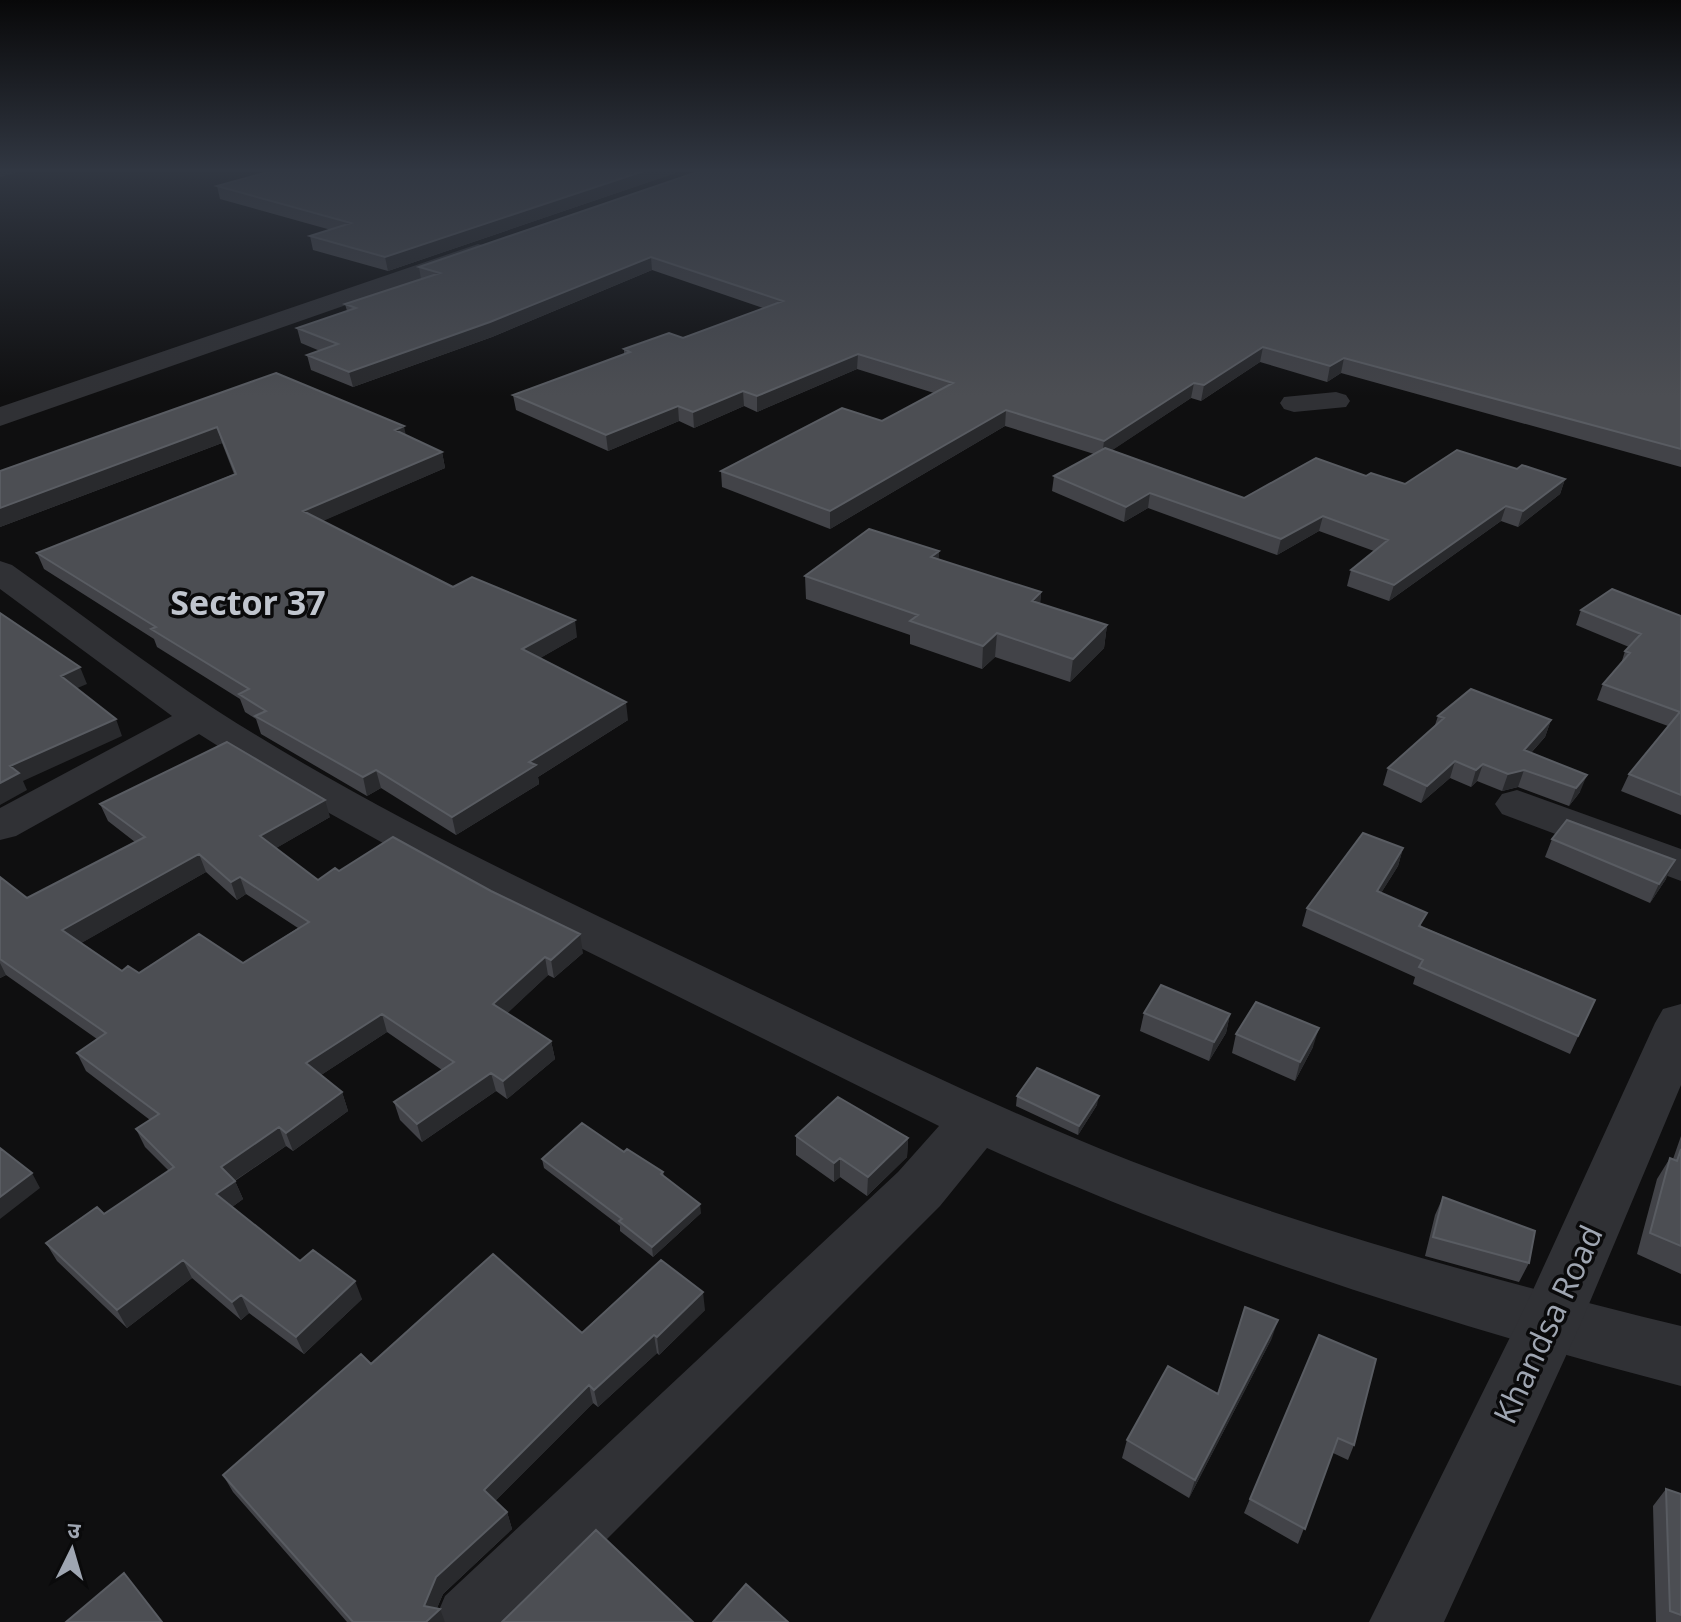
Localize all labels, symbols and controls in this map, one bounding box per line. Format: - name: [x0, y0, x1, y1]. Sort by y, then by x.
- district label: Sector 37: [170, 579, 326, 625]
- street label: Khandsa Road: [1482, 1218, 1612, 1430]
- north arrow: [32, 1510, 112, 1590]
- text: उ: [66, 1514, 83, 1545]

